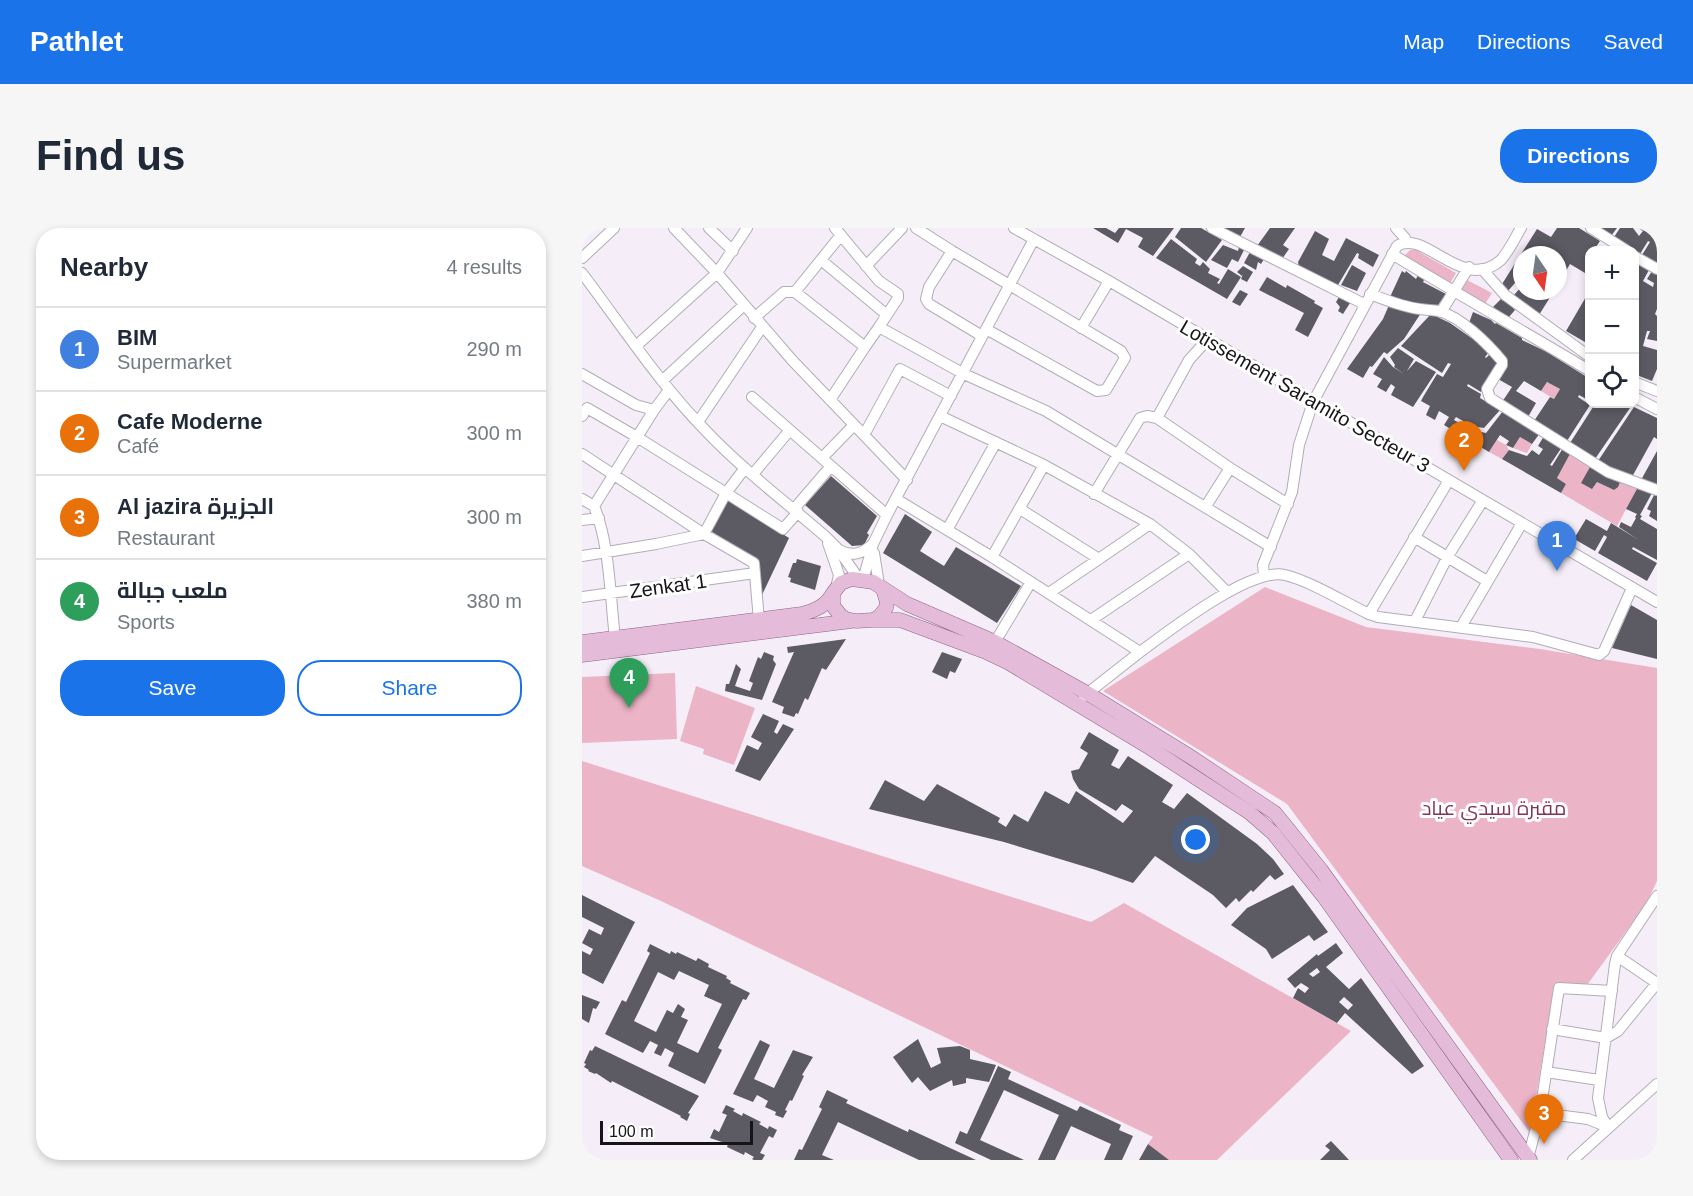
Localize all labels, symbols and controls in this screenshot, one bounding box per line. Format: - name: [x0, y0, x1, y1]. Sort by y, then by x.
- text: Pathlet: [30, 26, 123, 57]
- text: Map: [1403, 30, 1444, 53]
- text: Directions: [1477, 30, 1570, 53]
- text: Saved: [1603, 30, 1663, 53]
- button: Directions: [1500, 129, 1657, 183]
- text: Find us: [36, 132, 185, 179]
- north arrow: [1513, 246, 1567, 300]
- map controls: [1585, 246, 1639, 408]
- button: +: [1585, 246, 1639, 300]
- text: Nearby: [60, 252, 148, 282]
- text: 4 results: [446, 256, 522, 278]
- button: −: [1585, 300, 1639, 354]
- street label: Lotissement Saramito Secteur 3: [1176, 315, 1434, 477]
- text: BIM: [117, 325, 157, 350]
- text: 1: [74, 338, 85, 360]
- text: 290 m: [466, 338, 522, 360]
- text: Supermarket: [117, 351, 232, 373]
- button: locate: [1585, 354, 1639, 408]
- text: Cafe Moderne: [117, 409, 262, 434]
- text: 2: [74, 422, 85, 444]
- text: 300 m: [466, 422, 522, 444]
- pin: 2: [1444, 422, 1484, 471]
- text: Café: [117, 435, 159, 457]
- text: Al jazira الجزيرة: [117, 494, 274, 519]
- text: 3: [74, 506, 85, 528]
- text: 300 m: [466, 506, 522, 528]
- pin: 1: [1538, 522, 1576, 571]
- text: Restaurant: [117, 527, 215, 549]
- street label: Zenkat 1: [628, 570, 708, 602]
- text: ملعب جبالة: [117, 578, 228, 603]
- text: 4: [74, 590, 85, 612]
- text: 380 m: [466, 590, 522, 612]
- text: Sports: [117, 611, 175, 633]
- pin: 4: [610, 658, 648, 708]
- button: Save: [60, 660, 285, 716]
- button: Share: [297, 660, 522, 716]
- park label: مقبرة سيدي عياد: [1422, 797, 1566, 824]
- your location: [1181, 825, 1210, 854]
- pin: 3: [1524, 1094, 1564, 1144]
- scale bar: [600, 1118, 753, 1146]
- text: 100 m: [609, 1123, 653, 1140]

